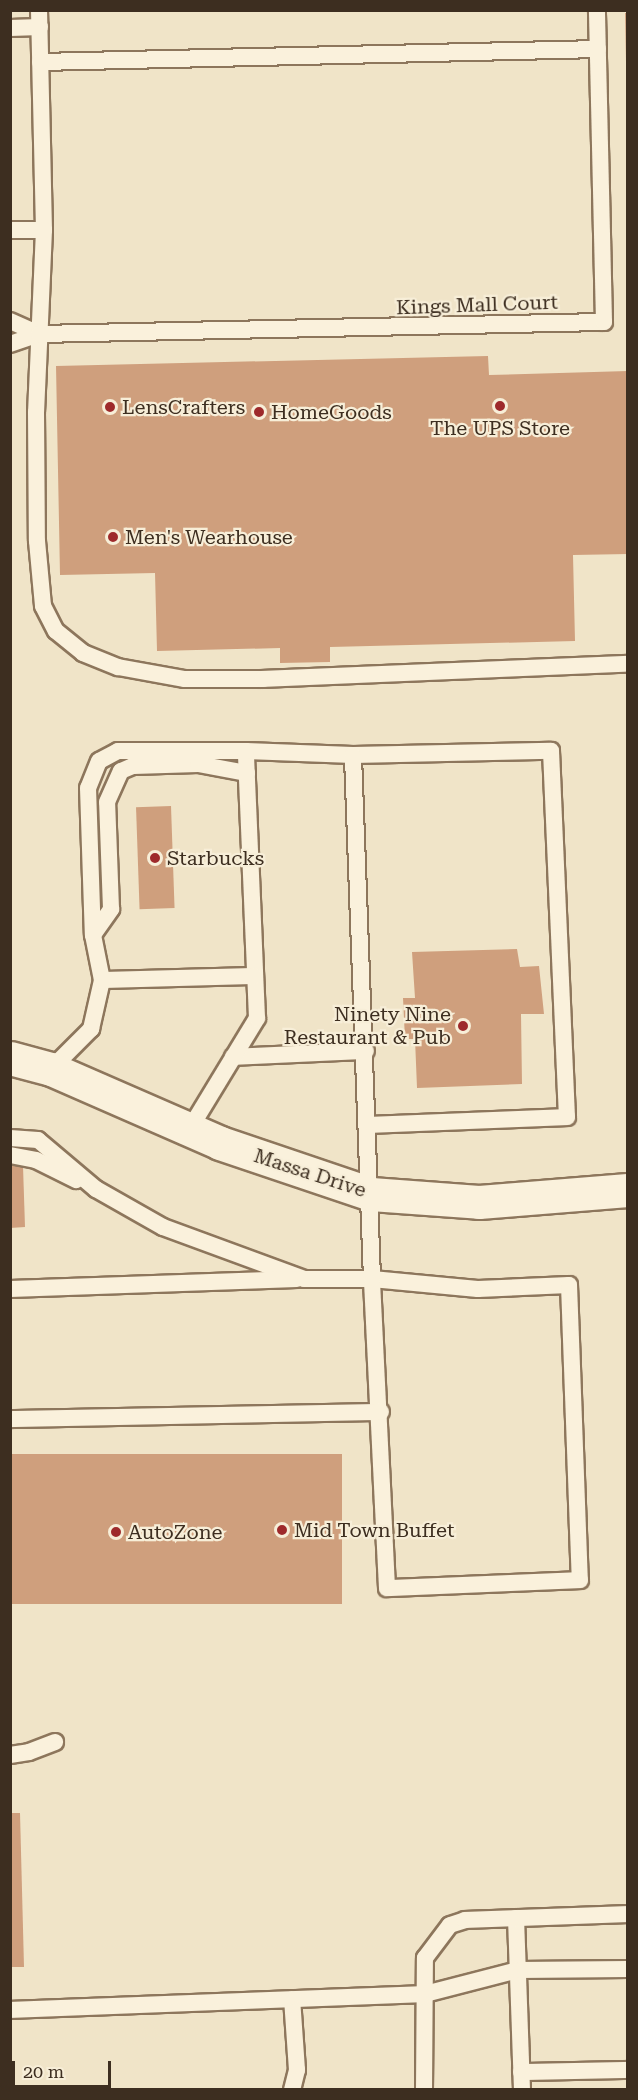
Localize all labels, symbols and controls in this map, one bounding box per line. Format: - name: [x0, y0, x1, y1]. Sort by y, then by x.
- street label: Kings Mall Court: [396, 290, 558, 320]
- place label: LensCrafters: [122, 395, 245, 419]
- marker: The UPS Store: [493, 399, 507, 413]
- marker: LensCrafters: [103, 400, 117, 414]
- place label: HomeGoods: [271, 400, 392, 424]
- marker: HomeGoods: [252, 405, 266, 419]
- place label: The UPS Store: [430, 416, 570, 440]
- place label: Men's Wearhouse: [125, 525, 293, 549]
- marker: Men's Wearhouse: [106, 530, 120, 544]
- place label: Starbucks: [167, 846, 264, 870]
- marker: Starbucks: [148, 851, 162, 865]
- place label: Ninety Nine Restaurant & Pub: [284, 1002, 451, 1049]
- marker: Ninety Nine Restaurant & Pub: [456, 1019, 470, 1033]
- street label: Massa Drive: [251, 1144, 369, 1202]
- place label: Mid Town Buffet: [294, 1518, 454, 1542]
- place label: AutoZone: [128, 1520, 223, 1544]
- marker: Mid Town Buffet: [275, 1523, 289, 1537]
- marker: AutoZone: [109, 1525, 123, 1539]
- scale bar: [15, 2049, 114, 2087]
- text: 20 m: [23, 2061, 64, 2082]

